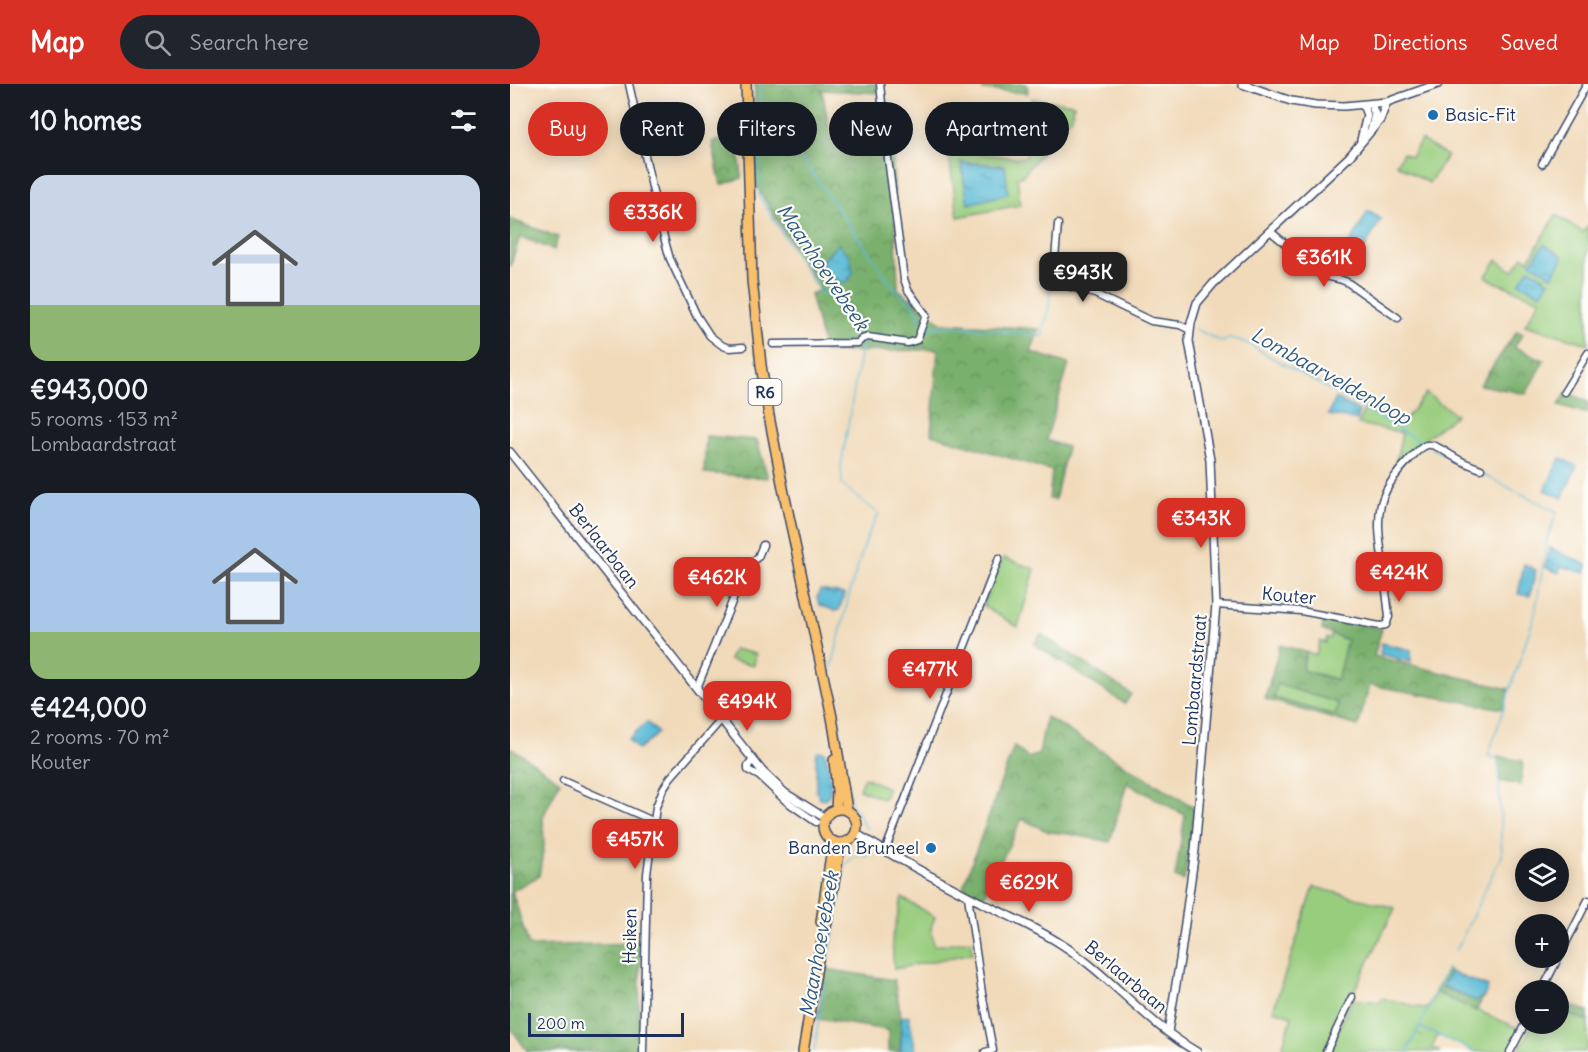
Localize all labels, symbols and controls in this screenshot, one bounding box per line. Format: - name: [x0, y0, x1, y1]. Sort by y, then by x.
- search box: [120, 15, 540, 69]
- text: Map: [30, 24, 84, 60]
- icon: search: [141, 26, 174, 59]
- text: Search here: [189, 28, 309, 56]
- text: Map: [1299, 29, 1340, 56]
- text: Directions: [1373, 29, 1467, 56]
- text: Saved: [1500, 29, 1558, 56]
- chip: Buy: [528, 102, 608, 156]
- chip: Rent: [620, 102, 705, 156]
- chip: Filters: [717, 102, 817, 156]
- chip: New: [829, 102, 913, 156]
- chip: Apartment: [925, 102, 1069, 156]
- place label: Basic-Fit: [1445, 103, 1516, 126]
- text: 10 homes: [30, 104, 142, 137]
- icon: filters: [447, 104, 480, 137]
- marker: Basic-Fit: [1426, 108, 1440, 122]
- pin: €336K: [611, 192, 695, 243]
- text: €336K: [623, 199, 683, 224]
- water label: Maanhoevebeek: [772, 199, 876, 336]
- icon: home: [201, 214, 309, 322]
- pin: €361K: [1282, 237, 1366, 288]
- text: €361K: [1296, 244, 1352, 269]
- pin: €943K: [1041, 252, 1125, 303]
- text: €943K: [1053, 259, 1113, 284]
- water label: Lombaarveldenloop: [1247, 321, 1417, 431]
- text: €943,000: [30, 373, 148, 406]
- road number: R6: [748, 379, 782, 405]
- text: 5 rooms · 153 m²: [30, 406, 178, 431]
- text: Lombaardstraat: [30, 431, 176, 456]
- pin: €343K: [1159, 498, 1243, 549]
- street label: Berlaarbaan: [564, 499, 645, 593]
- text: €343K: [1171, 505, 1231, 530]
- icon: home: [201, 532, 309, 640]
- pin: €424K: [1357, 552, 1441, 603]
- pin: €462K: [675, 557, 759, 608]
- text: €424K: [1370, 559, 1428, 584]
- text: €462K: [687, 564, 747, 589]
- street label: Kouter: [1261, 582, 1318, 609]
- street label: Lombaardstraat: [1177, 613, 1212, 747]
- pin: €477K: [888, 649, 972, 700]
- text: €477K: [902, 656, 958, 681]
- pin: €494K: [705, 681, 789, 732]
- text: €494K: [717, 688, 777, 713]
- text: €424,000: [30, 691, 147, 724]
- text: 2 rooms · 70 m²: [30, 724, 170, 749]
- text: Kouter: [30, 749, 91, 774]
- pin: €457K: [593, 819, 677, 870]
- text: €457K: [606, 826, 664, 851]
- place label: Banden Bruneel: [788, 836, 919, 859]
- marker: Banden Bruneel: [924, 841, 938, 855]
- map controls: [1515, 848, 1569, 1034]
- button: layers: [1515, 848, 1569, 902]
- pin: €629K: [987, 862, 1071, 913]
- water label: Maanhoevebeek: [793, 867, 844, 1019]
- text: €629K: [999, 869, 1059, 894]
- street label: Heiken: [618, 908, 641, 964]
- button: +: [1515, 914, 1569, 968]
- street label: Berlaarbaan: [1080, 935, 1173, 1018]
- button: −: [1515, 980, 1569, 1034]
- scale bar: [528, 1010, 684, 1038]
- text: 200 m: [537, 1013, 585, 1033]

